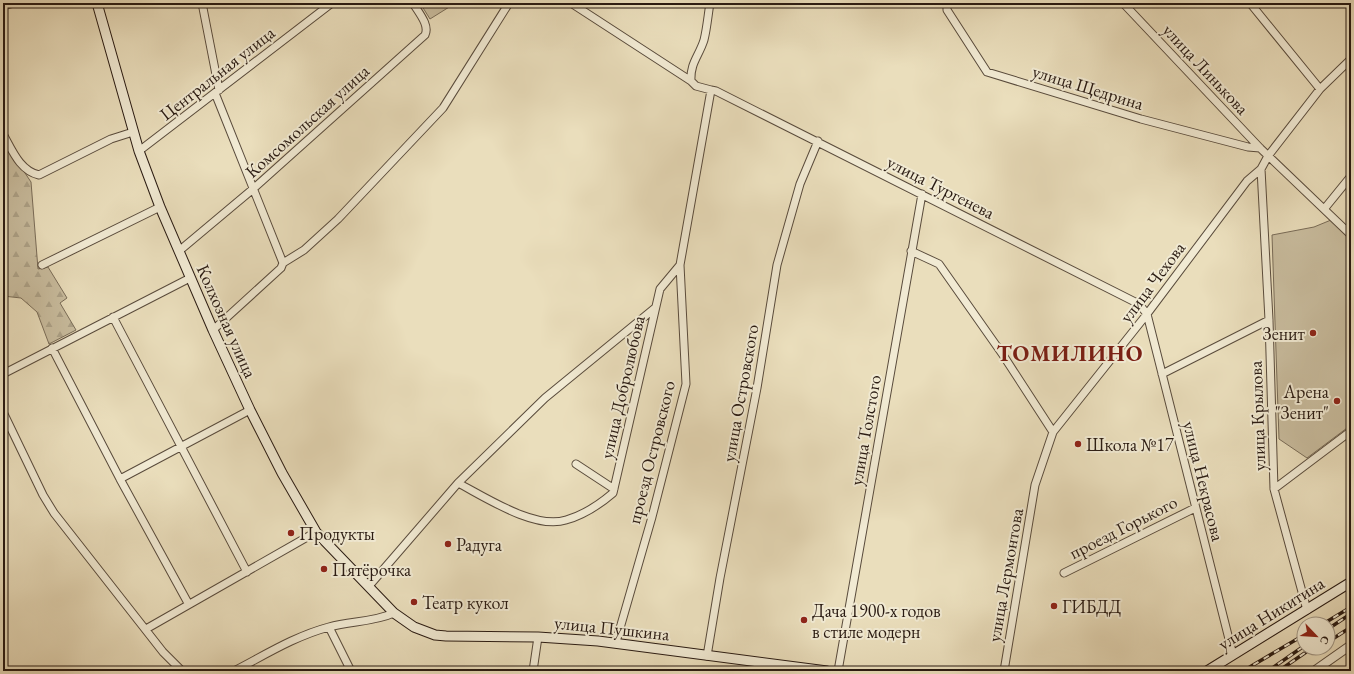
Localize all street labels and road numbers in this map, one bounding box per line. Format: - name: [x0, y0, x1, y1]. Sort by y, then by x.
- street label: улица Линькова: [1158, 19, 1255, 120]
- street label: Центральная улица: [155, 20, 280, 125]
- street label: Комсомольская улица: [240, 59, 374, 183]
- street label: улица Щедрина: [1030, 59, 1147, 115]
- street label: улица Тургенева: [883, 150, 999, 224]
- street label: улица Чехова: [1114, 236, 1190, 327]
- street label: Колхозная улица: [192, 261, 263, 382]
- street label: улица Добролюбова: [594, 312, 650, 461]
- street label: улица Островского: [717, 322, 763, 464]
- street label: улица Крылова: [1244, 360, 1270, 471]
- street label: улица Толстого: [844, 373, 886, 487]
- street label: проезд Островского: [622, 378, 680, 526]
- street label: улица Некрасова: [1178, 419, 1230, 544]
- street label: проезд Горького: [1065, 490, 1181, 564]
- street label: улица Лермонтова: [982, 506, 1028, 644]
- street label: улица Никитина: [1213, 571, 1329, 655]
- street label: улица Пушкина: [553, 611, 671, 646]

